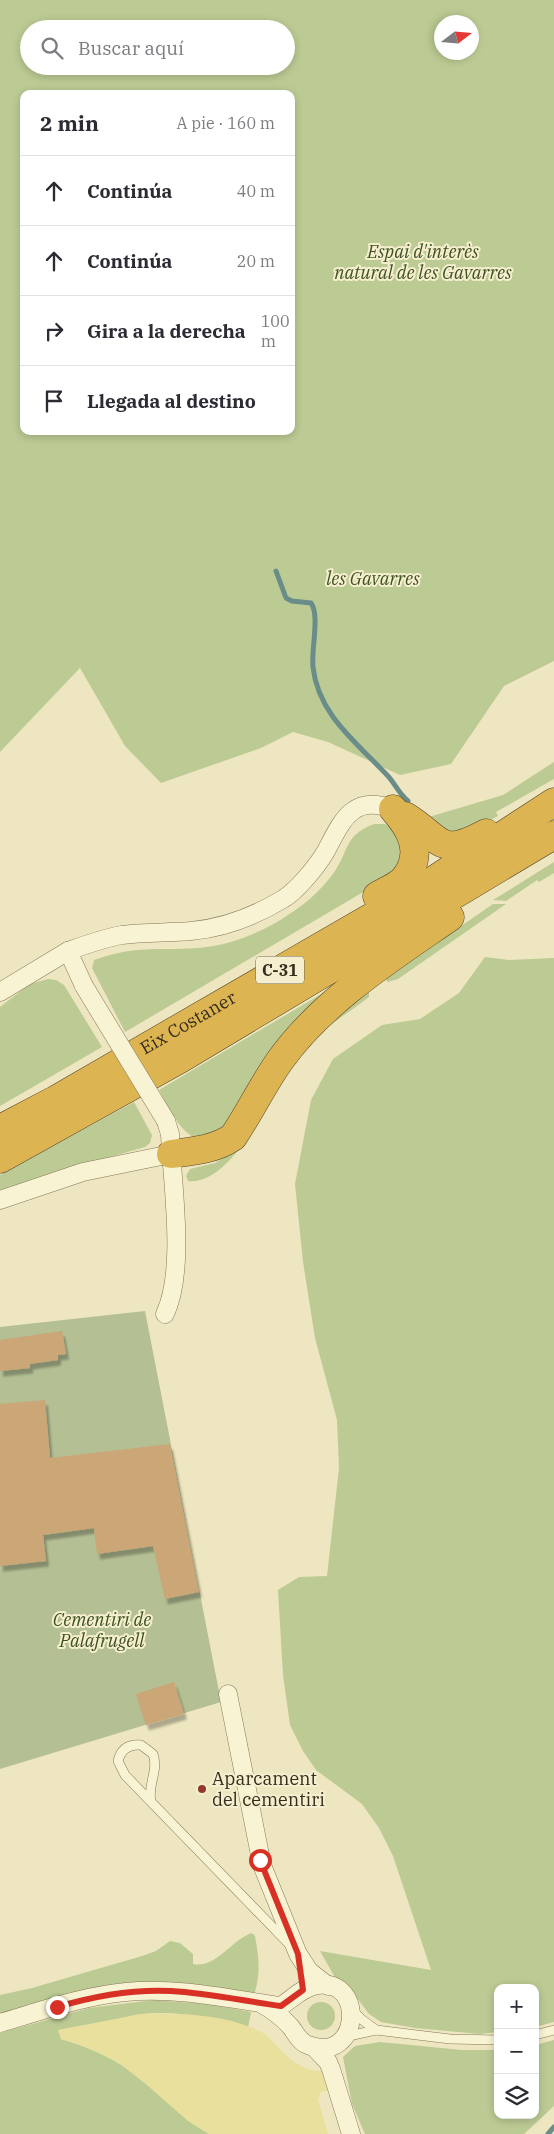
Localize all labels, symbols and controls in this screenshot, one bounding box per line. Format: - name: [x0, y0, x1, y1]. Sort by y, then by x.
- north arrow: [434, 15, 479, 60]
- search box: [20, 20, 295, 75]
- icon: search: [38, 34, 66, 62]
- text: Buscar aquí: [78, 36, 184, 60]
- text: 2 min: [40, 109, 99, 137]
- text: A pie · 160 m: [177, 113, 275, 133]
- icon: ahead: [40, 177, 68, 205]
- text: Continúa: [87, 179, 172, 203]
- text: 40 m: [237, 181, 275, 201]
- park label: Espai d'interès natural de les Gavarres: [334, 240, 512, 284]
- icon: ahead: [40, 247, 68, 275]
- text: Continúa: [87, 249, 172, 273]
- text: 20 m: [237, 251, 275, 271]
- text: 100 m: [261, 311, 290, 351]
- icon: right: [40, 317, 68, 345]
- text: Gira a la derecha: [87, 319, 246, 343]
- icon: arrive: [40, 387, 68, 415]
- text: Llegada al destino: [87, 389, 256, 413]
- park label: les Gavarres: [326, 567, 420, 590]
- road number: C-31: [256, 956, 304, 984]
- street label: Eix Costaner: [136, 986, 240, 1059]
- park label: Cementiri de Palafrugell: [53, 1608, 151, 1652]
- place label: Aparcament del cementiri: [212, 1767, 325, 1811]
- marker: Aparcament del cementiri: [196, 1783, 208, 1795]
- route start: [249, 1849, 272, 1872]
- map controls: [494, 1984, 539, 2119]
- button: +: [494, 1984, 539, 2029]
- route end: [46, 1996, 69, 2019]
- button: −: [494, 2029, 539, 2074]
- button: layers: [494, 2074, 539, 2119]

